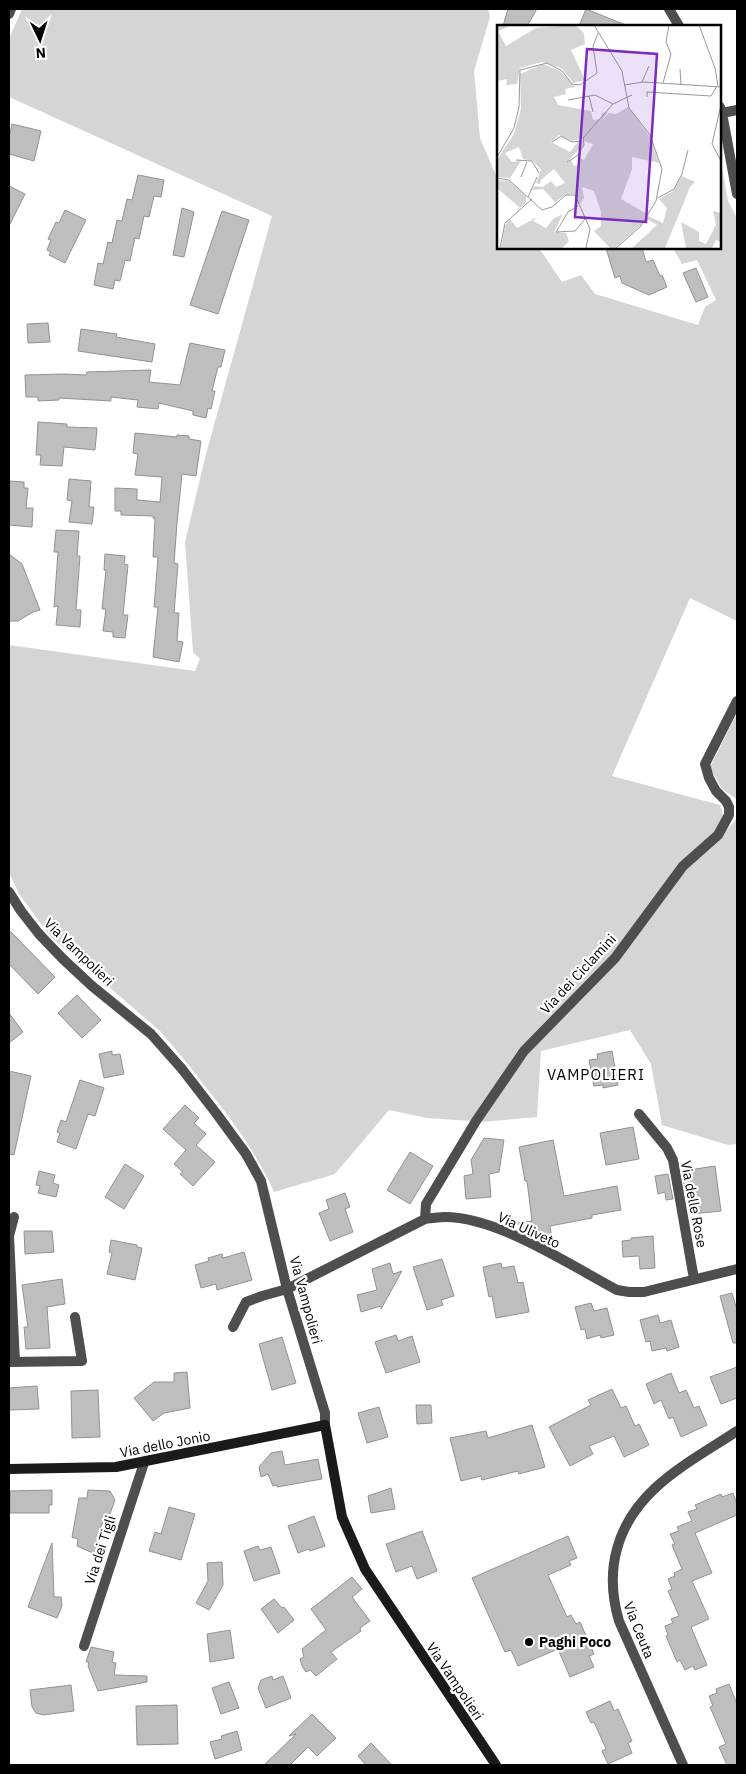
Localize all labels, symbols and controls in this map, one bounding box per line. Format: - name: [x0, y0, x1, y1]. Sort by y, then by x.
- north arrow: [15, 15, 65, 65]
- inset map: [497, 25, 721, 249]
- text: N: [35, 44, 47, 62]
- street label: Via Vampolieri: [40, 914, 118, 990]
- street label: Via dei Ciclamini: [536, 930, 620, 1018]
- district label: VAMPOLIERI: [547, 1065, 645, 1084]
- street label: Via delle Rose: [677, 1159, 711, 1249]
- street label: Via Uliveto: [495, 1208, 563, 1252]
- street label: Via Vampolieri: [286, 1254, 326, 1346]
- street label: Via dello Jonio: [118, 1426, 212, 1462]
- street label: Via dei Tigli: [80, 1513, 120, 1587]
- street label: Via Ceuta: [620, 1599, 659, 1661]
- place label: Paghi Poco: [539, 1633, 611, 1651]
- marker: Paghi Poco: [523, 1636, 535, 1648]
- street label: Via Vampolieri: [422, 1639, 488, 1723]

